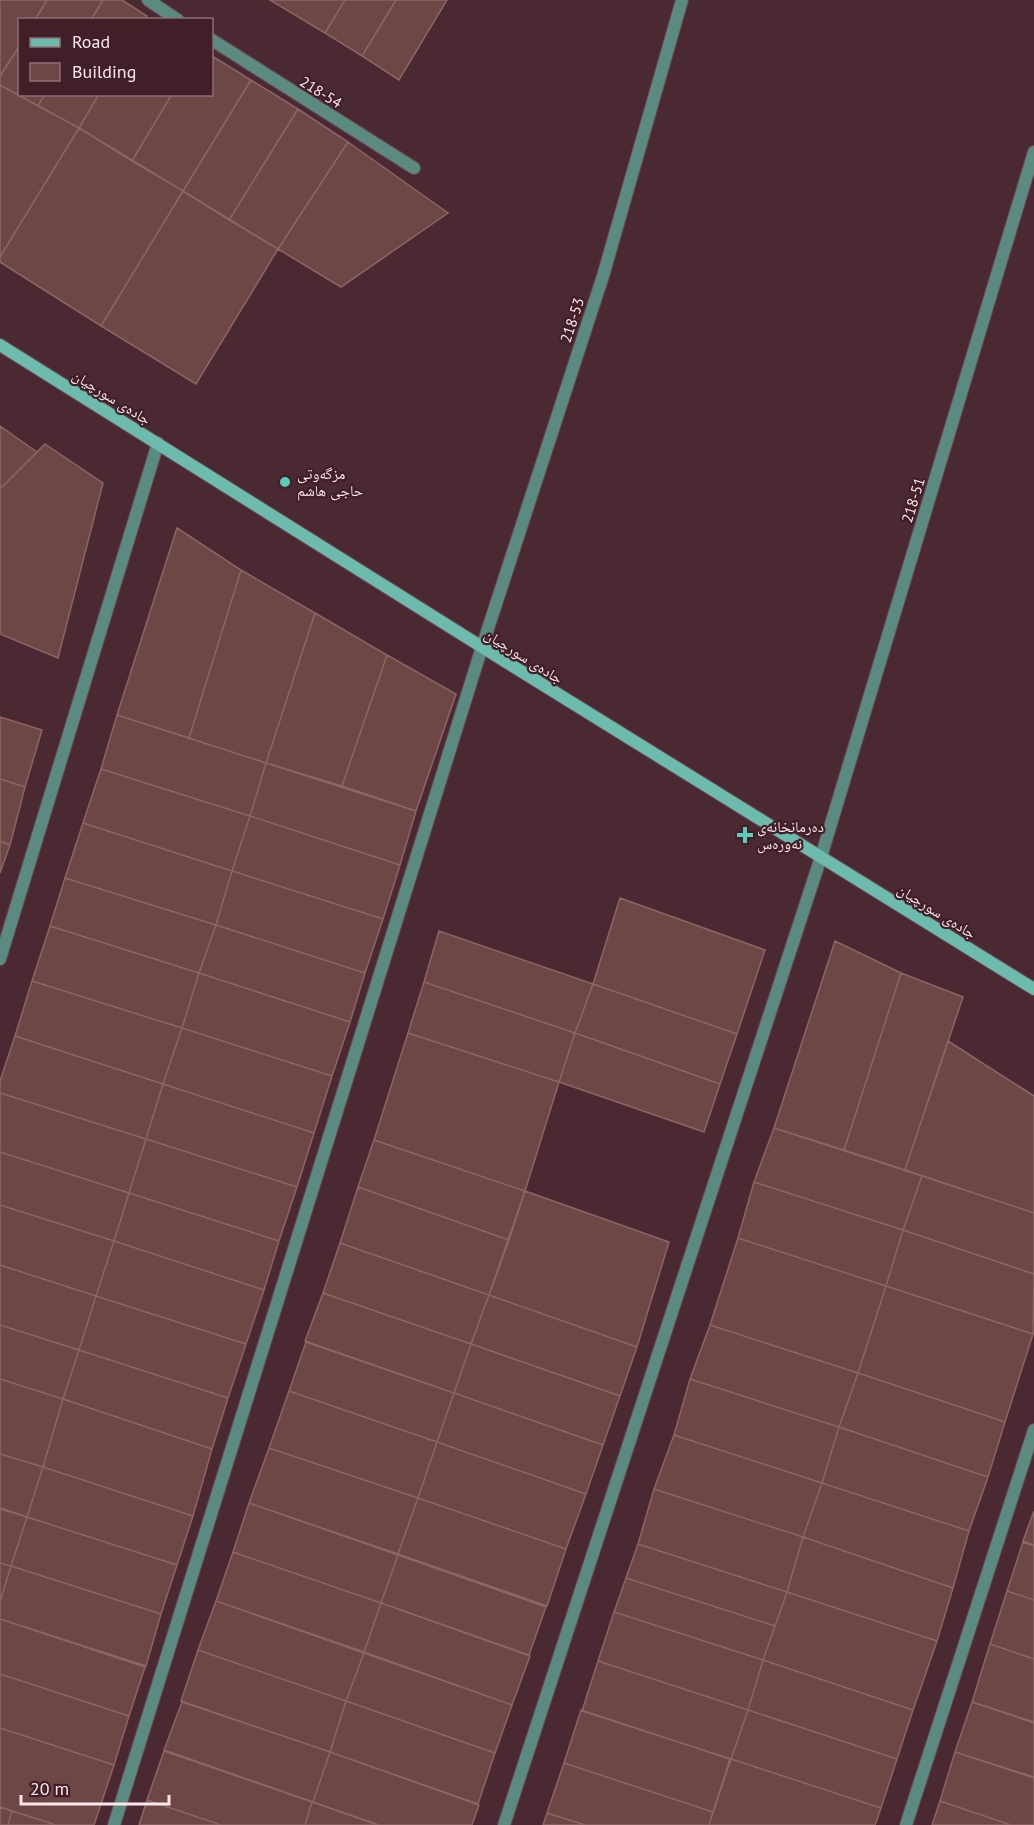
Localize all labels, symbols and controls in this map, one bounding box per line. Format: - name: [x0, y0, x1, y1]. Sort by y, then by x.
- legend: [18, 18, 213, 96]
- text: Road: [72, 30, 110, 53]
- text: Building: [72, 60, 136, 83]
- street label: 218-54: [296, 72, 346, 112]
- street label: 218-53: [556, 295, 588, 345]
- street label: جادەی سورچیان: [69, 365, 155, 430]
- place label: مزگەوتی حاجی هاشم: [297, 464, 364, 501]
- marker: مزگەوتی حاجی هاشم: [278, 475, 292, 489]
- street label: 218-51: [897, 475, 929, 525]
- street label: جادەی سورچیان: [481, 624, 567, 689]
- place label: دەرمانخانەی نەورەس: [757, 817, 824, 854]
- marker: دەرمانخانەی نەورەس: [738, 828, 752, 842]
- street label: جادەی سورچیان: [894, 879, 980, 944]
- scale bar: [21, 1768, 170, 1806]
- text: 20 m: [30, 1777, 69, 1800]

